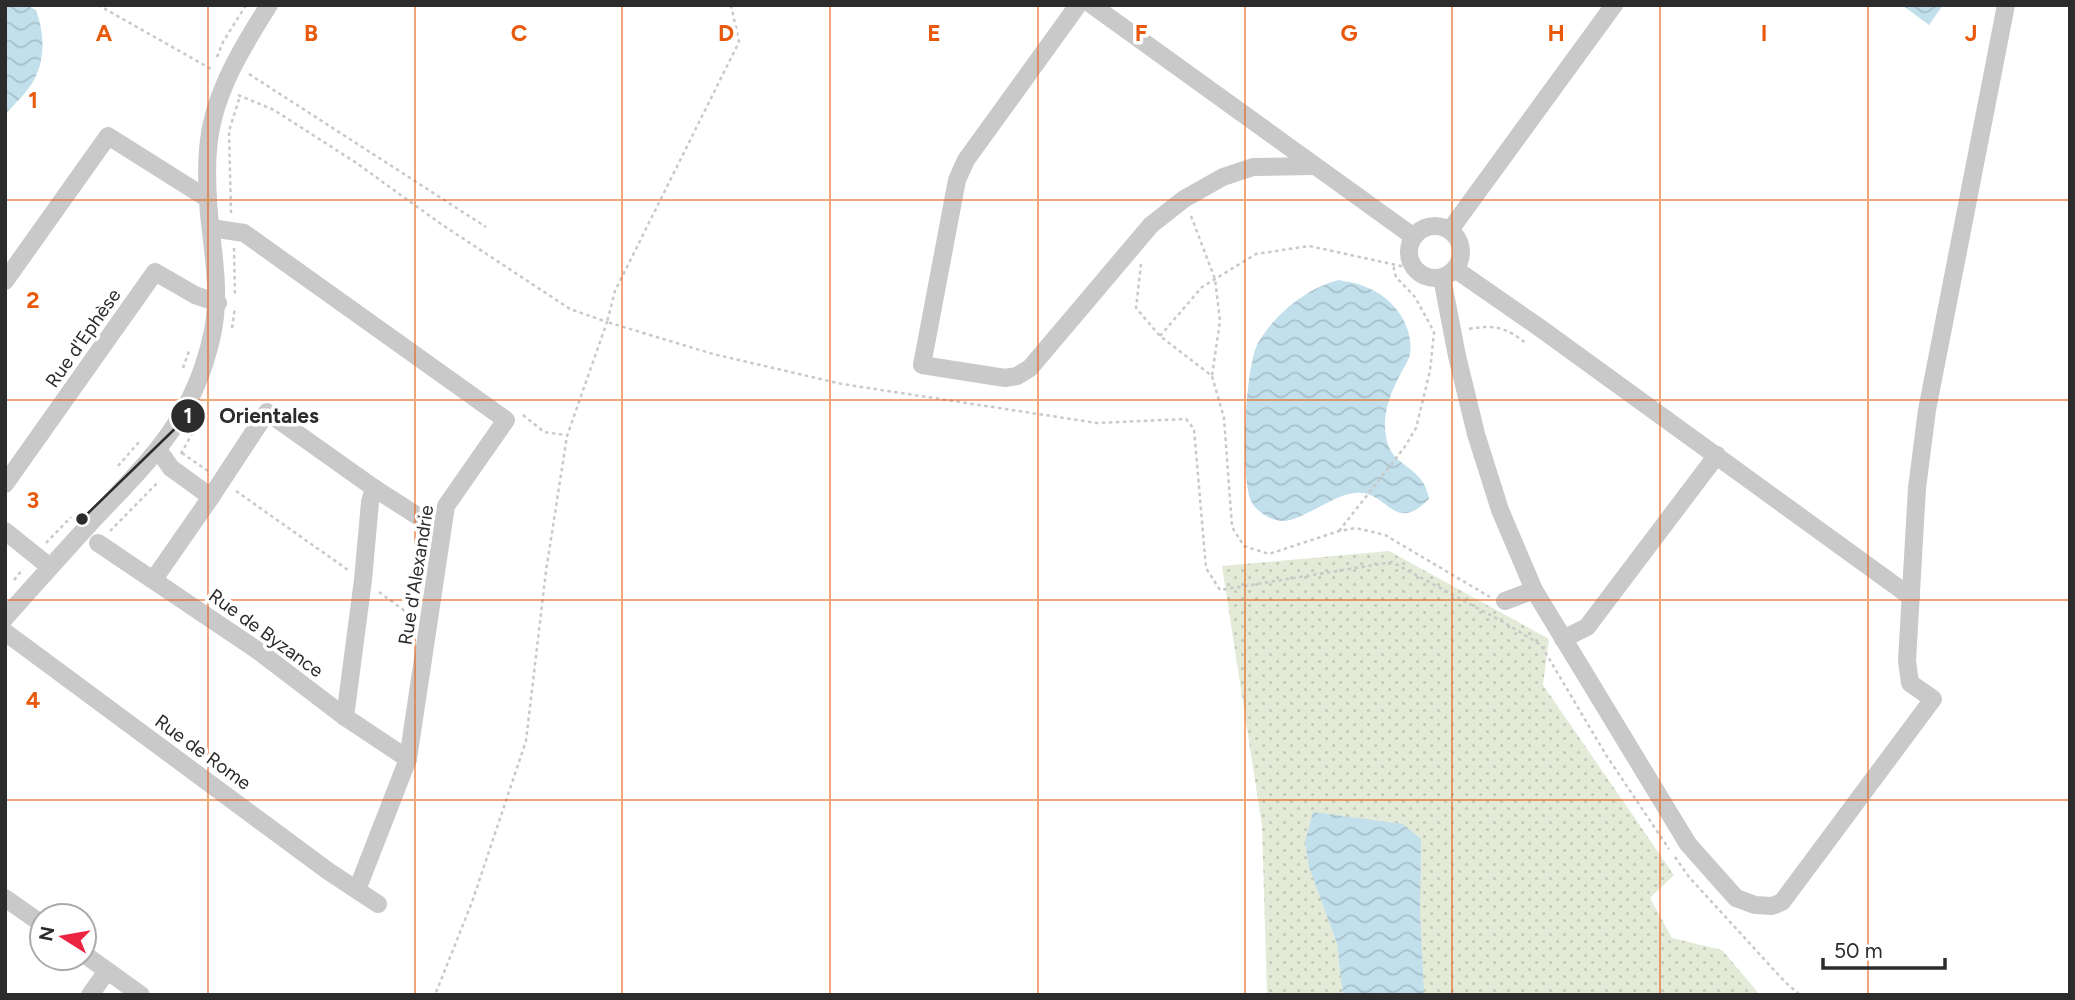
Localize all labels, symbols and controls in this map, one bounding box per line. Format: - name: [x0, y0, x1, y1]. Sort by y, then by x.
- text: A: [96, 19, 113, 47]
- text: B: [304, 19, 318, 47]
- text: C: [511, 19, 528, 47]
- text: D: [718, 19, 734, 47]
- text: E: [927, 19, 941, 47]
- text: F: [1135, 19, 1148, 47]
- text: G: [1340, 19, 1358, 47]
- text: H: [1547, 19, 1565, 47]
- text: I: [1761, 19, 1767, 47]
- text: J: [1965, 19, 1977, 47]
- text: 1: [28, 86, 38, 114]
- street label: Rue d'Ephèse: [41, 284, 125, 392]
- text: 2: [26, 286, 40, 314]
- callout: Orientales: [171, 395, 333, 437]
- text: 1: [184, 403, 192, 428]
- text: Orientales: [219, 403, 319, 428]
- text: 3: [27, 486, 39, 514]
- street label: Rue d'Alexandrie: [394, 503, 438, 647]
- street label: Rue de Byzance: [204, 584, 328, 682]
- text: 4: [26, 686, 40, 714]
- street label: Rue de Rome: [150, 709, 256, 795]
- north arrow: [28, 902, 98, 972]
- text: N: [34, 924, 59, 943]
- scale bar: [1823, 926, 1946, 970]
- text: 50 m: [1834, 938, 1883, 963]

